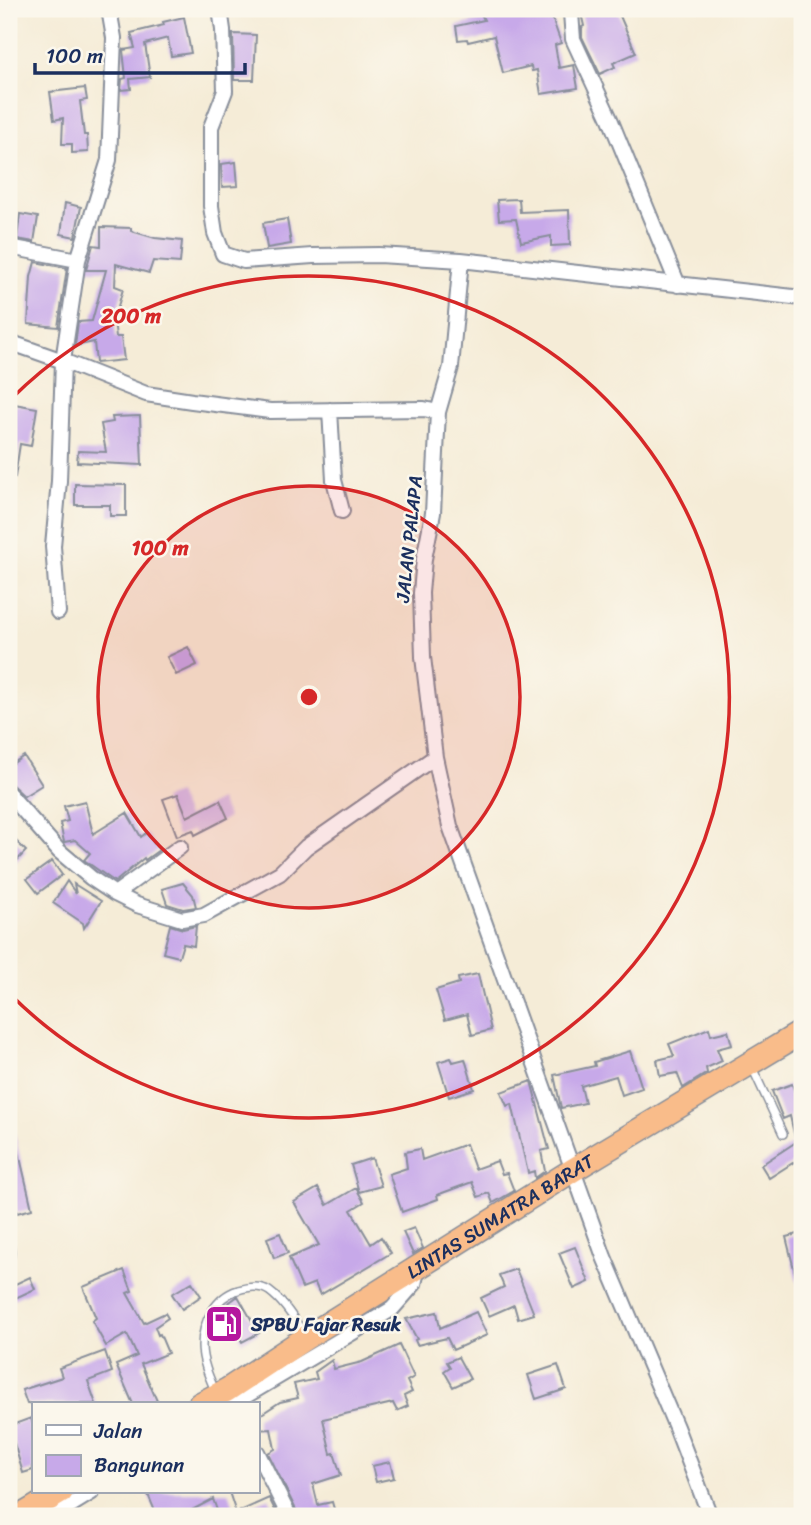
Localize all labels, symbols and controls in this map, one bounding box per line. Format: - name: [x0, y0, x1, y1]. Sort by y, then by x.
- scale bar: [35, 32, 245, 76]
- text: 100 m: [46, 37, 103, 75]
- text: 200 m: [100, 297, 162, 335]
- street label: JALAN PALAPA: [386, 474, 432, 605]
- text: 100 m: [131, 529, 189, 567]
- centre of rings: [297, 685, 321, 709]
- street label: LINTAS SUMATRA BARAT: [400, 1144, 601, 1287]
- fuel station icon: SPBU Fajar Resuk: [203, 1303, 245, 1345]
- place label: SPBU Fajar Resuk: [250, 1308, 402, 1341]
- legend: [32, 1402, 259, 1494]
- text: Jalan: [93, 1412, 142, 1450]
- text: Bangunan: [94, 1446, 184, 1484]

